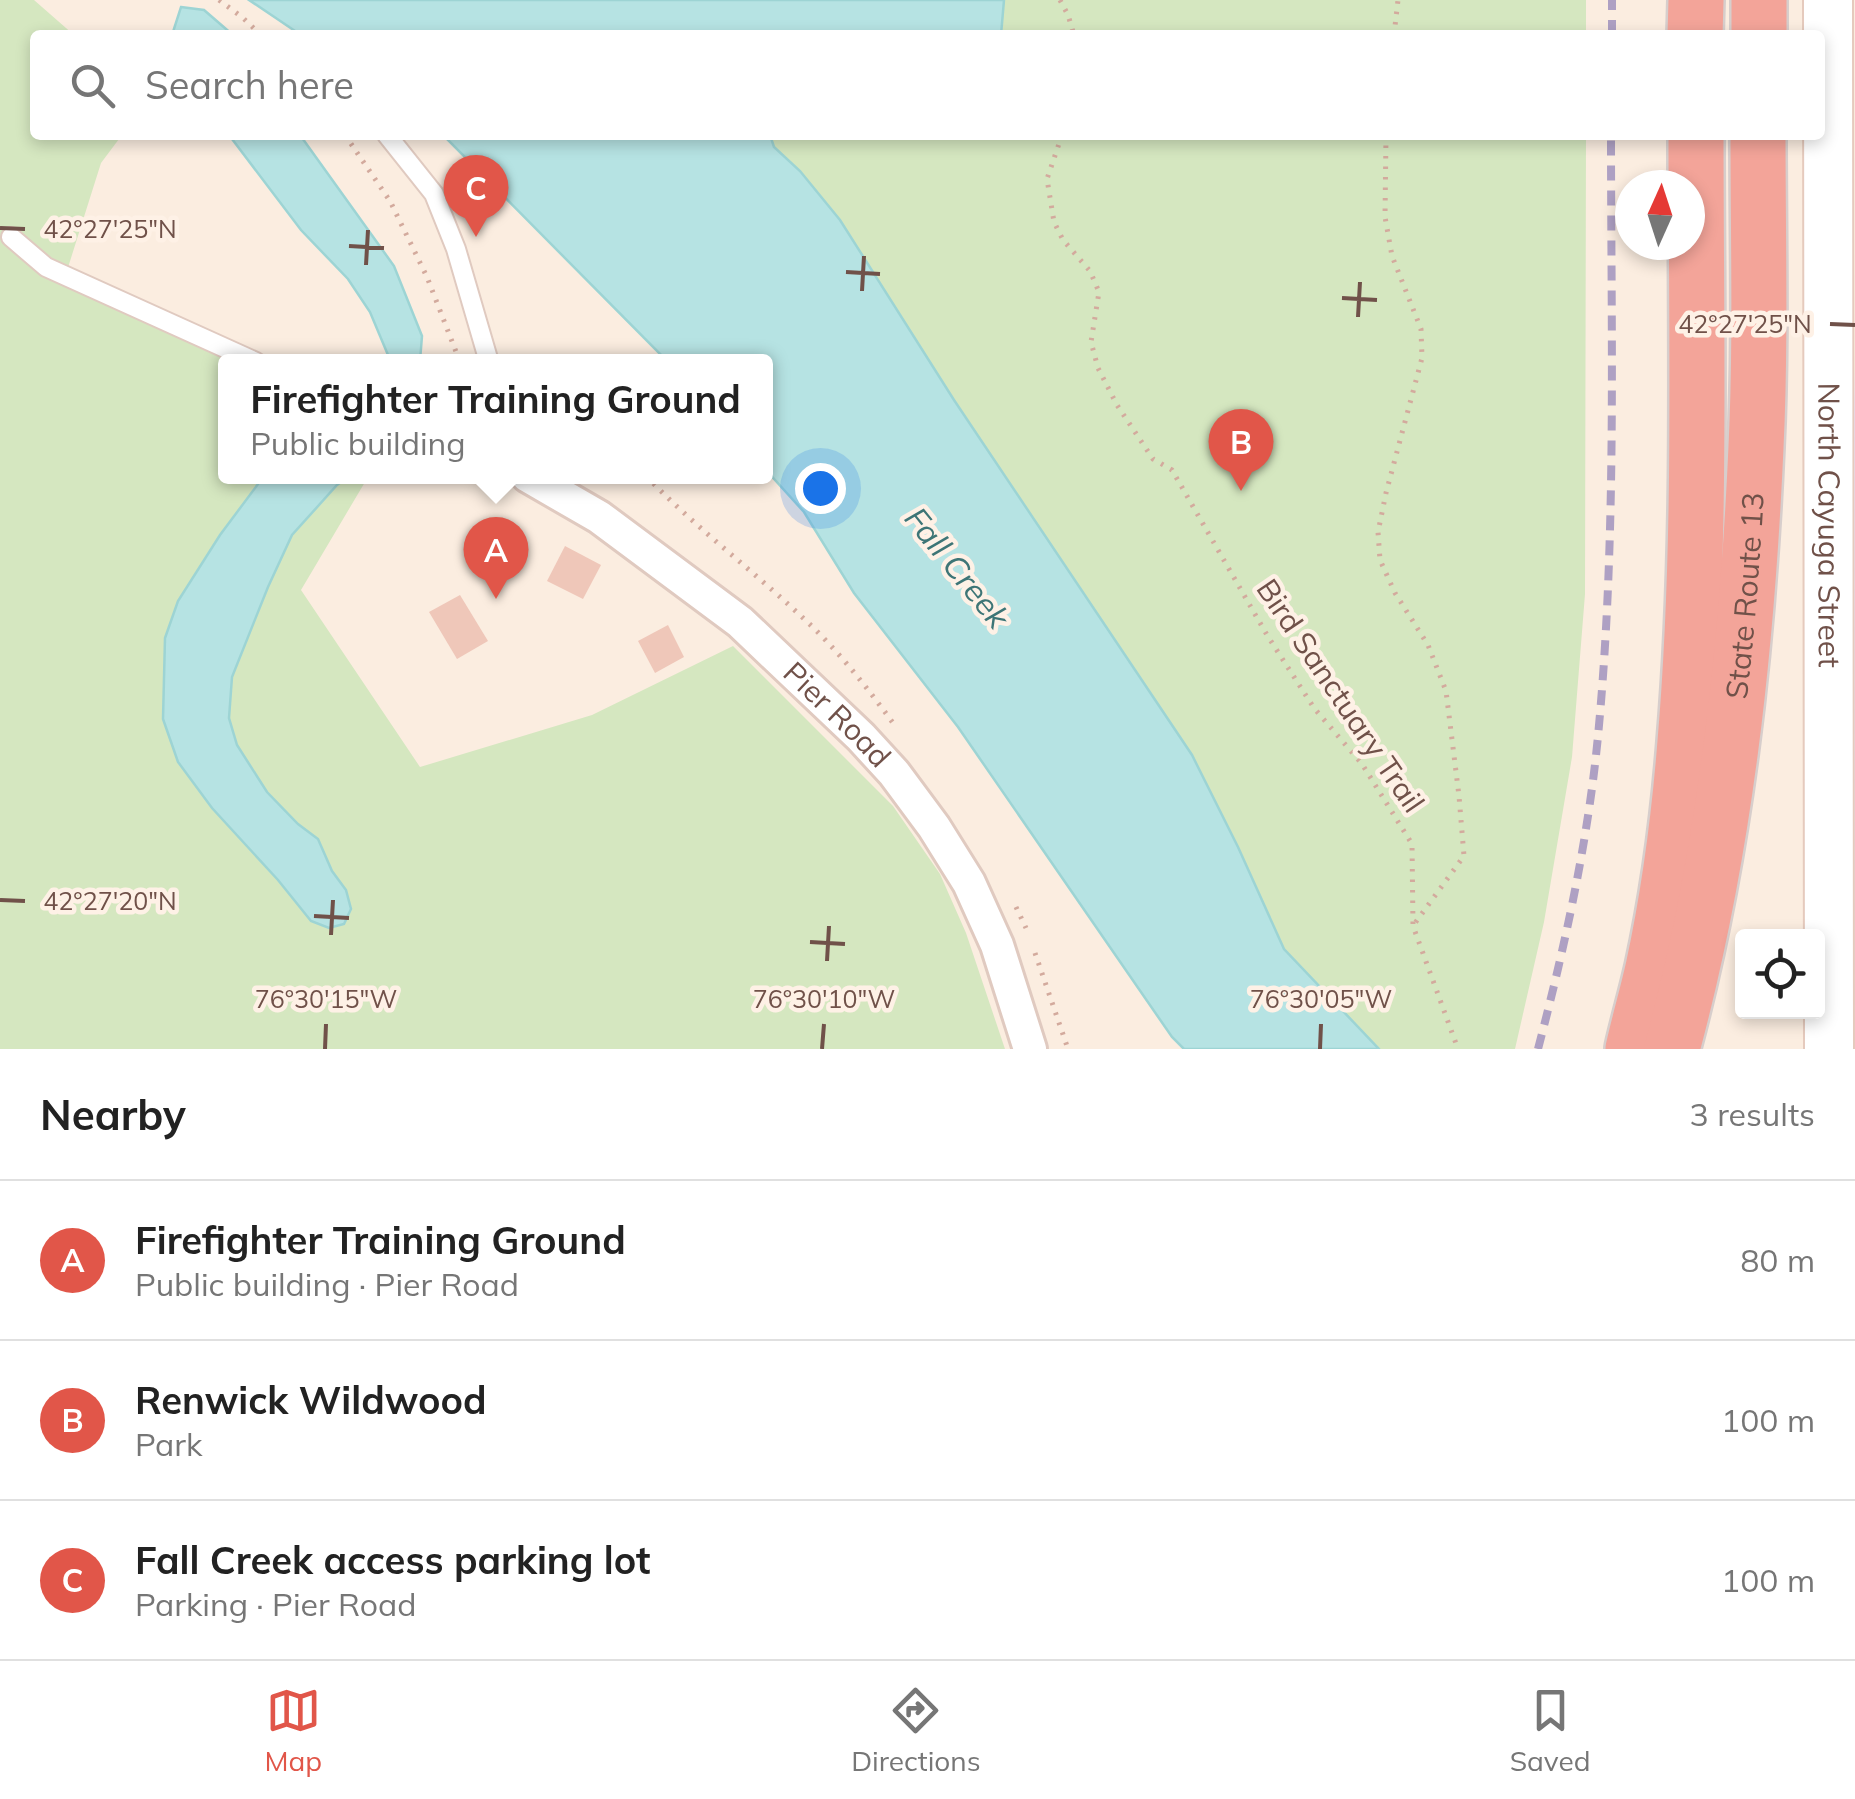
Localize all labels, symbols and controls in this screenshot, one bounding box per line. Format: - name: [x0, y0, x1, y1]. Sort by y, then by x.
- search box: [30, 30, 1825, 140]
- icon: search: [65, 58, 120, 113]
- text: Search here: [145, 61, 354, 109]
- pin: C: [444, 154, 508, 237]
- north arrow: [1615, 170, 1705, 260]
- text: 42°27'25"N: [43, 213, 177, 244]
- text: 42°27'25"N: [1678, 308, 1812, 339]
- popup: [218, 354, 773, 484]
- text: Firefighter Training Ground: [250, 375, 741, 423]
- street label: North Cayuga Street: [1810, 382, 1849, 668]
- pin: B: [1208, 408, 1274, 491]
- text: Public building: [250, 423, 466, 463]
- your location: [795, 463, 846, 514]
- street label: State Route 13: [1717, 491, 1772, 701]
- water label: Fall Creek: [897, 499, 1020, 637]
- pin: A: [464, 516, 528, 599]
- street label: Bird Sanctuary Trail: [1249, 571, 1433, 819]
- street label: Pier Road: [776, 653, 899, 775]
- text: 42°27'20"N: [43, 885, 177, 916]
- map controls: [1735, 929, 1825, 1019]
- button: locate: [1735, 929, 1825, 1019]
- text: 76°30'15"W: [255, 983, 397, 1014]
- text: 76°30'10"W: [753, 983, 895, 1014]
- text: 76°30'05"W: [1250, 983, 1392, 1014]
- text: Nearby: [40, 1088, 186, 1141]
- text: 3 results: [1690, 1094, 1815, 1134]
- text: Firefighter Training Ground: [135, 1216, 626, 1264]
- text: A: [60, 1240, 85, 1280]
- text: 80 m: [1740, 1240, 1815, 1280]
- text: Public building · Pier Road: [135, 1264, 519, 1304]
- text: Renwick Wildwood: [135, 1376, 486, 1424]
- text: B: [61, 1400, 84, 1440]
- text: 100 m: [1721, 1400, 1815, 1440]
- text: Park: [135, 1424, 202, 1464]
- text: Fall Creek access parking lot: [135, 1536, 650, 1584]
- text: C: [62, 1560, 83, 1600]
- text: 100 m: [1721, 1560, 1815, 1600]
- text: Parking · Pier Road: [135, 1584, 416, 1624]
- tab: Map: [265, 1683, 322, 1778]
- tab: Directions: [851, 1683, 981, 1778]
- tab: Saved: [1510, 1683, 1590, 1778]

